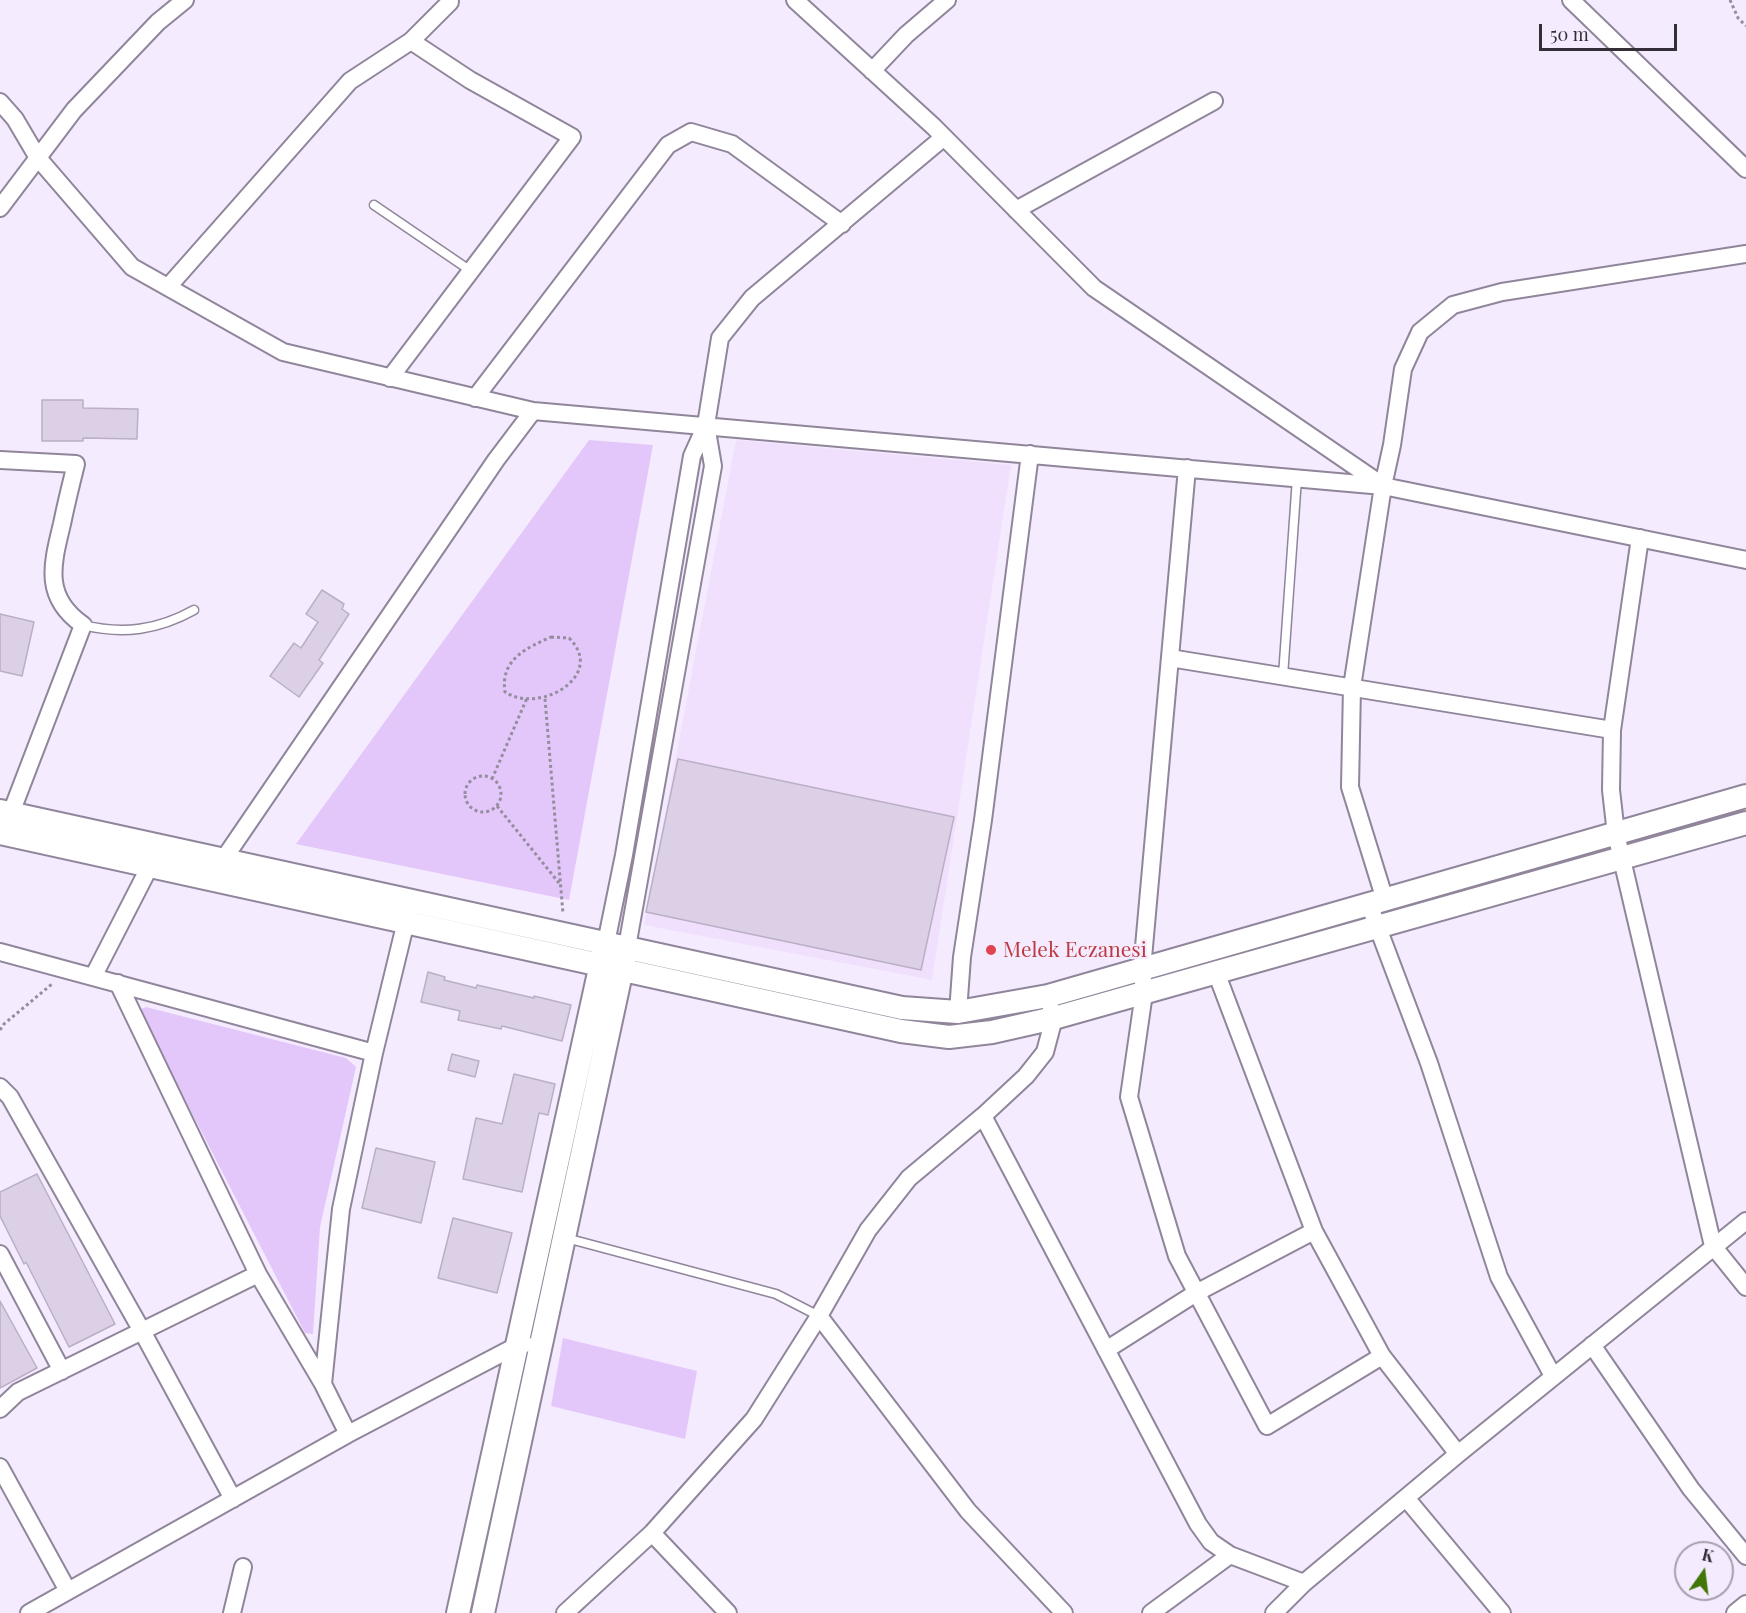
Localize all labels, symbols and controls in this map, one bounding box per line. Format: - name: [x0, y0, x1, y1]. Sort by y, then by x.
- scale bar: [1542, 12, 1680, 50]
- text: 50 m: [1550, 22, 1589, 46]
- place label: Melek Eczanesi: [1003, 937, 1147, 963]
- marker: Melek Eczanesi: [984, 943, 998, 957]
- north arrow: [1674, 1541, 1734, 1601]
- text: K: [1700, 1543, 1716, 1567]

